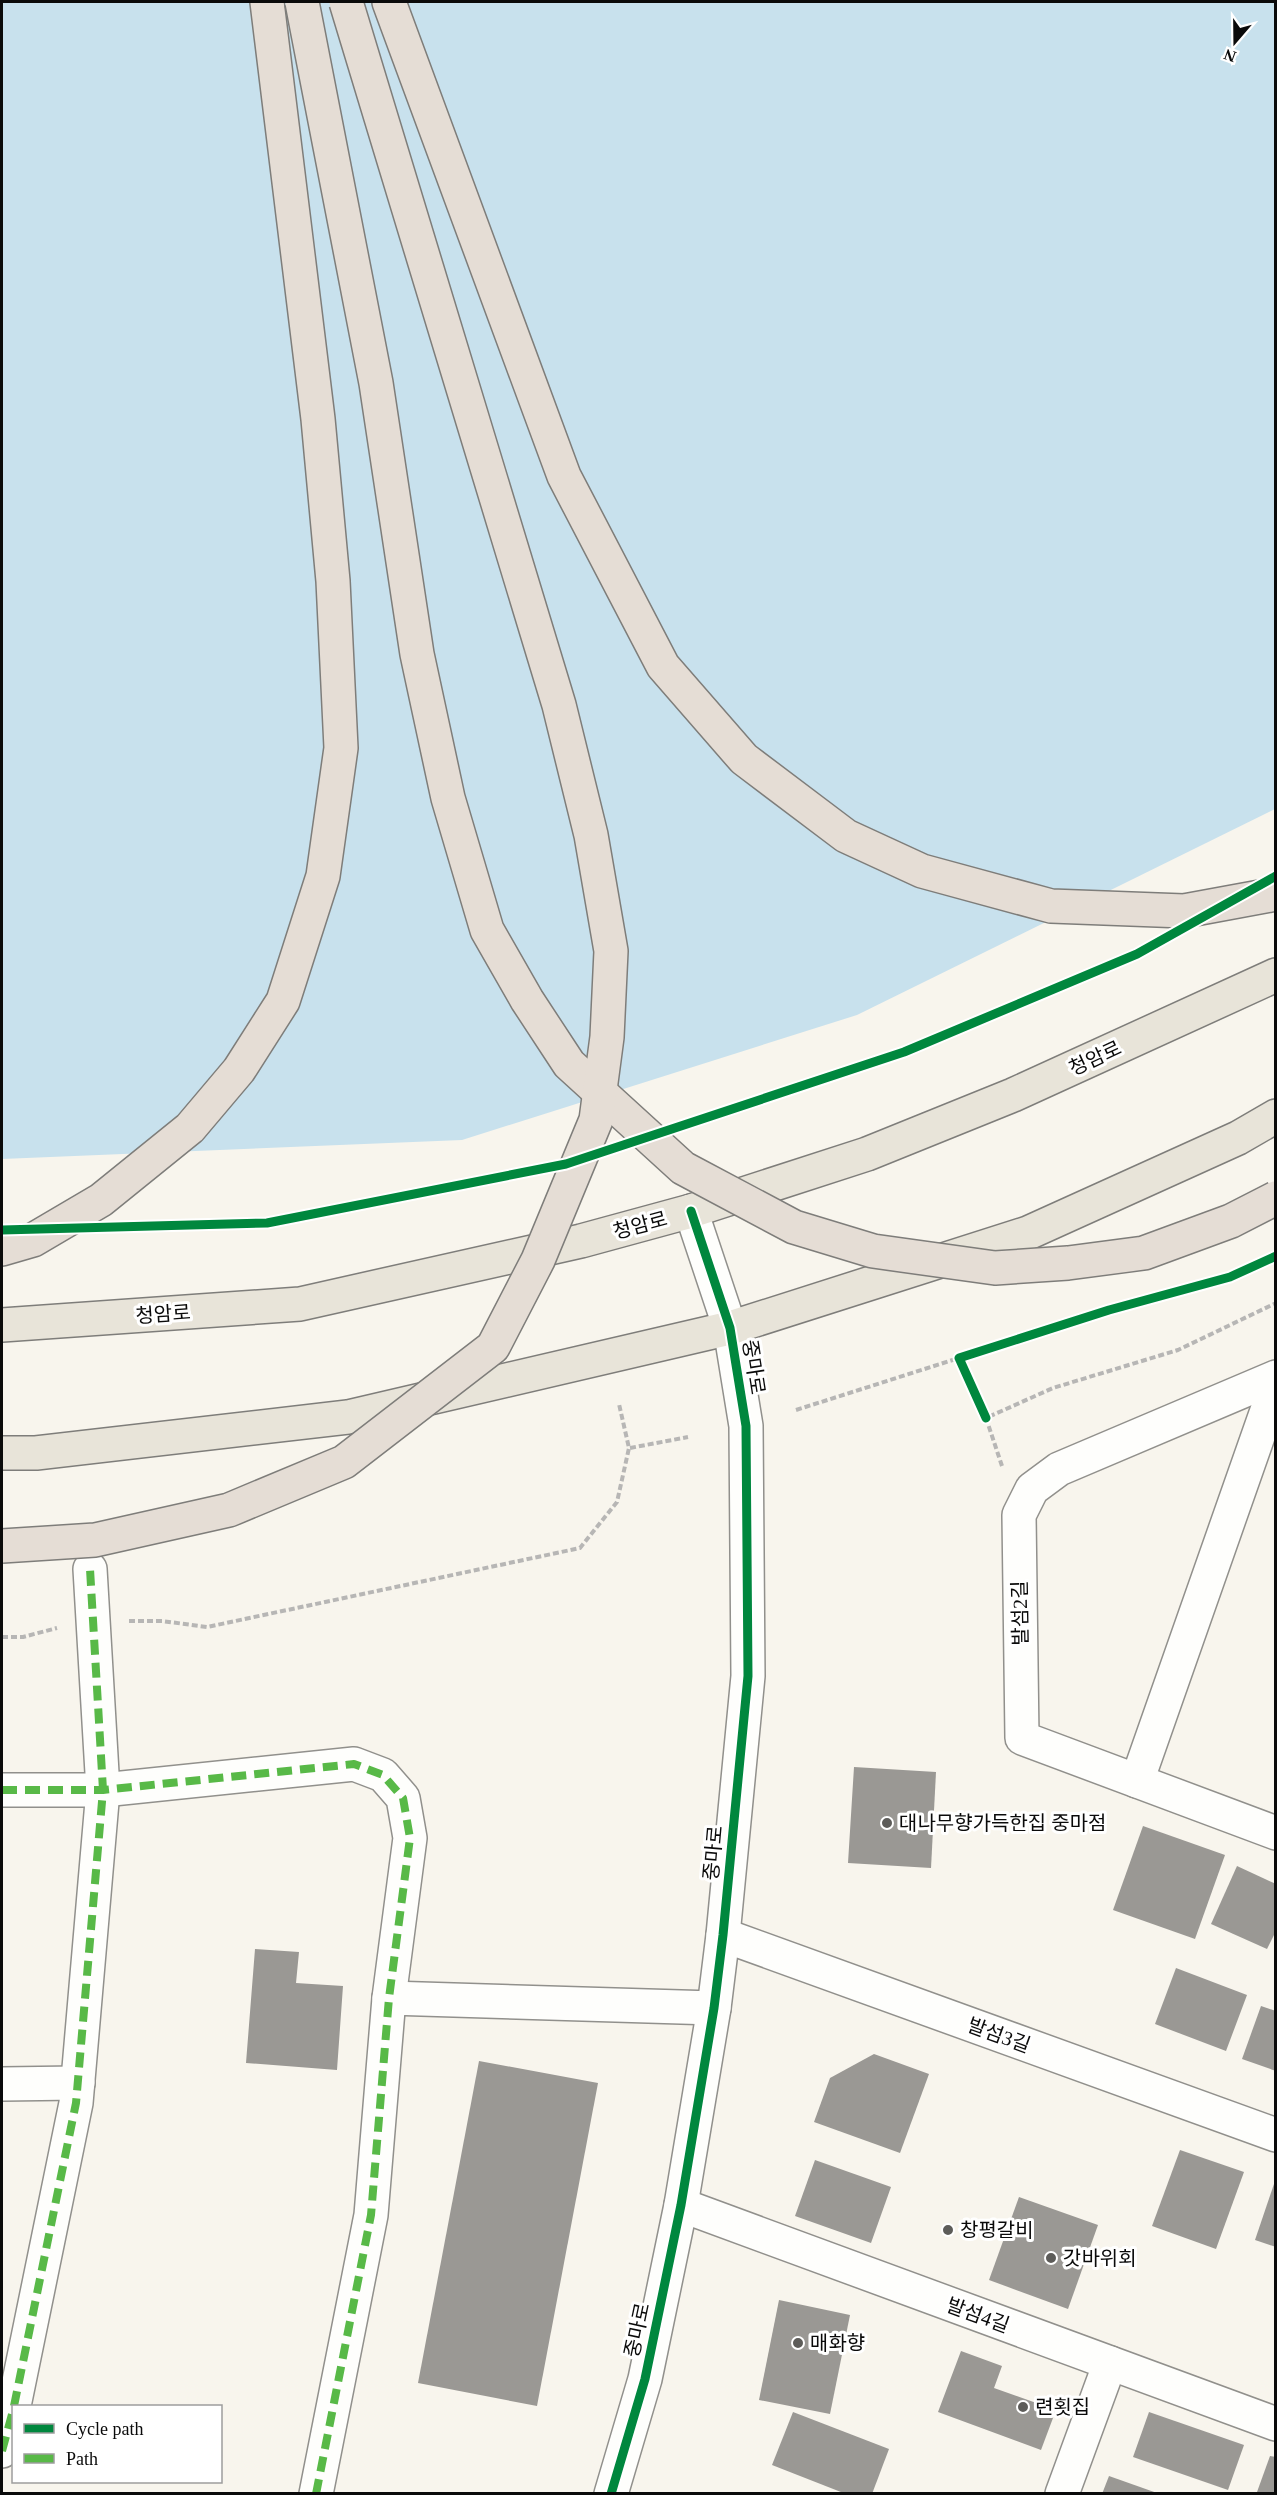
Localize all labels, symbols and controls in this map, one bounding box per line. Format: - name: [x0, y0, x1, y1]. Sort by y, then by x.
- north arrow: [1205, 12, 1265, 72]
- text: N: [1221, 46, 1238, 66]
- street label: 청암로: [1065, 1036, 1125, 1080]
- street label: 청암로: [610, 1207, 670, 1243]
- street label: 청암로: [135, 1301, 191, 1327]
- street label: 중마로: [739, 1338, 769, 1396]
- street label: 발섬2길: [1008, 1580, 1032, 1646]
- place label: 대나무향가득한집 중마점: [899, 1812, 1106, 1834]
- marker: 대나무향가득한집 중마점: [880, 1816, 894, 1830]
- street label: 중마로: [700, 1825, 726, 1881]
- street label: 발섬3길: [965, 2014, 1033, 2056]
- place label: 창평갈비: [960, 2219, 1034, 2241]
- marker: 창평갈비: [941, 2223, 955, 2237]
- place label: 갓바위회: [1063, 2247, 1137, 2269]
- marker: 갓바위회: [1044, 2251, 1058, 2265]
- street label: 발섬4길: [944, 2294, 1012, 2336]
- street label: 중마로: [621, 2301, 653, 2359]
- place label: 매화향: [810, 2332, 865, 2354]
- marker: 매화향: [791, 2336, 805, 2350]
- place label: 련횟집: [1035, 2396, 1090, 2418]
- marker: 련횟집: [1016, 2400, 1030, 2414]
- legend: [12, 2405, 222, 2483]
- text: Cycle path: [66, 2419, 143, 2439]
- text: Path: [66, 2449, 98, 2469]

